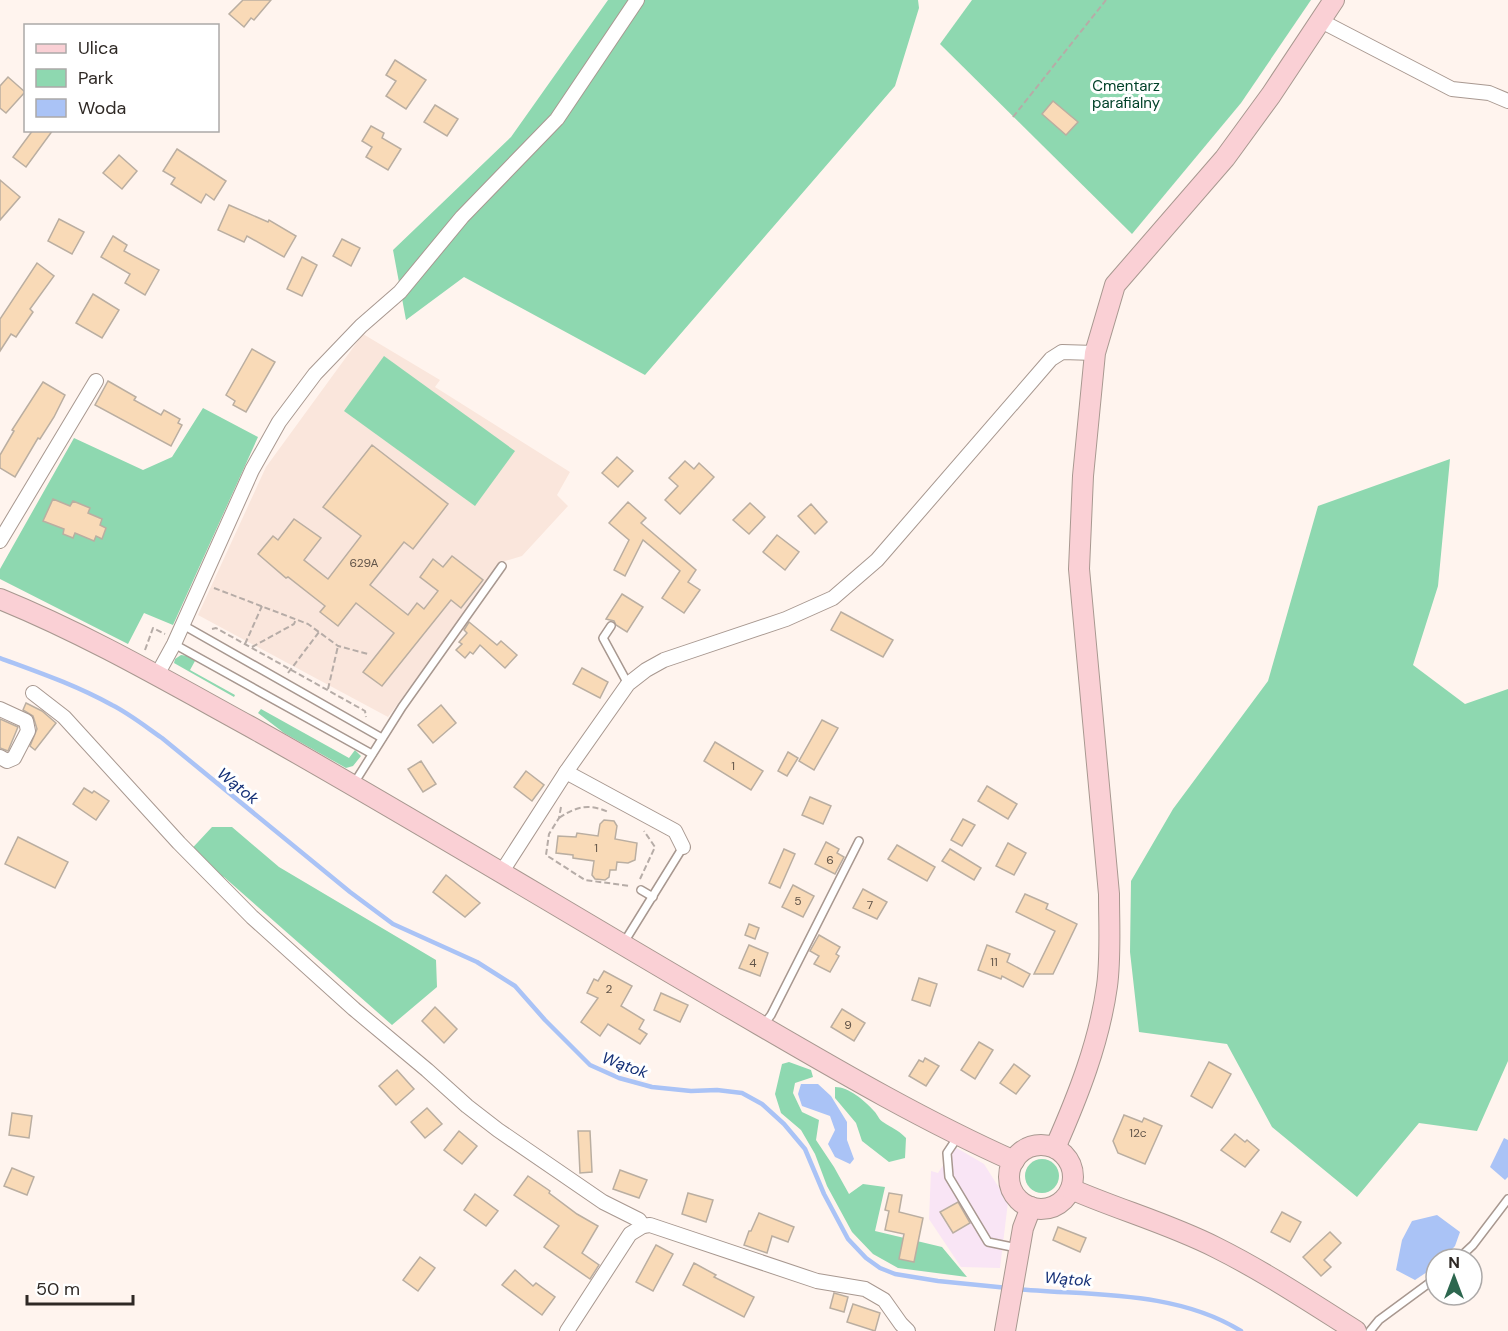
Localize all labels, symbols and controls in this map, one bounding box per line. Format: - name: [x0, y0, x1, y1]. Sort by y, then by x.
- legend: [24, 24, 219, 132]
- text: Ulica: [78, 36, 118, 60]
- text: Park: [78, 66, 114, 90]
- park label: Cmentarz parafialny: [1092, 76, 1161, 113]
- text: Woda: [78, 96, 126, 120]
- house number: 629A: [350, 555, 378, 571]
- house number: 1: [731, 758, 735, 774]
- water label: Wątok: [213, 763, 264, 810]
- house number: 1: [594, 840, 598, 856]
- house number: 6: [826, 852, 834, 868]
- house number: 5: [794, 893, 802, 909]
- house number: 7: [867, 897, 873, 913]
- house number: 11: [990, 954, 998, 970]
- house number: 4: [749, 955, 757, 971]
- house number: 2: [606, 981, 613, 997]
- house number: 9: [844, 1017, 852, 1033]
- water label: Wątok: [599, 1047, 652, 1083]
- house number: 12c: [1129, 1125, 1147, 1141]
- north arrow: [1424, 1247, 1484, 1307]
- text: N: [1448, 1252, 1460, 1273]
- water label: Wątok: [1044, 1267, 1093, 1291]
- scale bar: [27, 1268, 134, 1306]
- text: 50 m: [36, 1277, 80, 1301]

